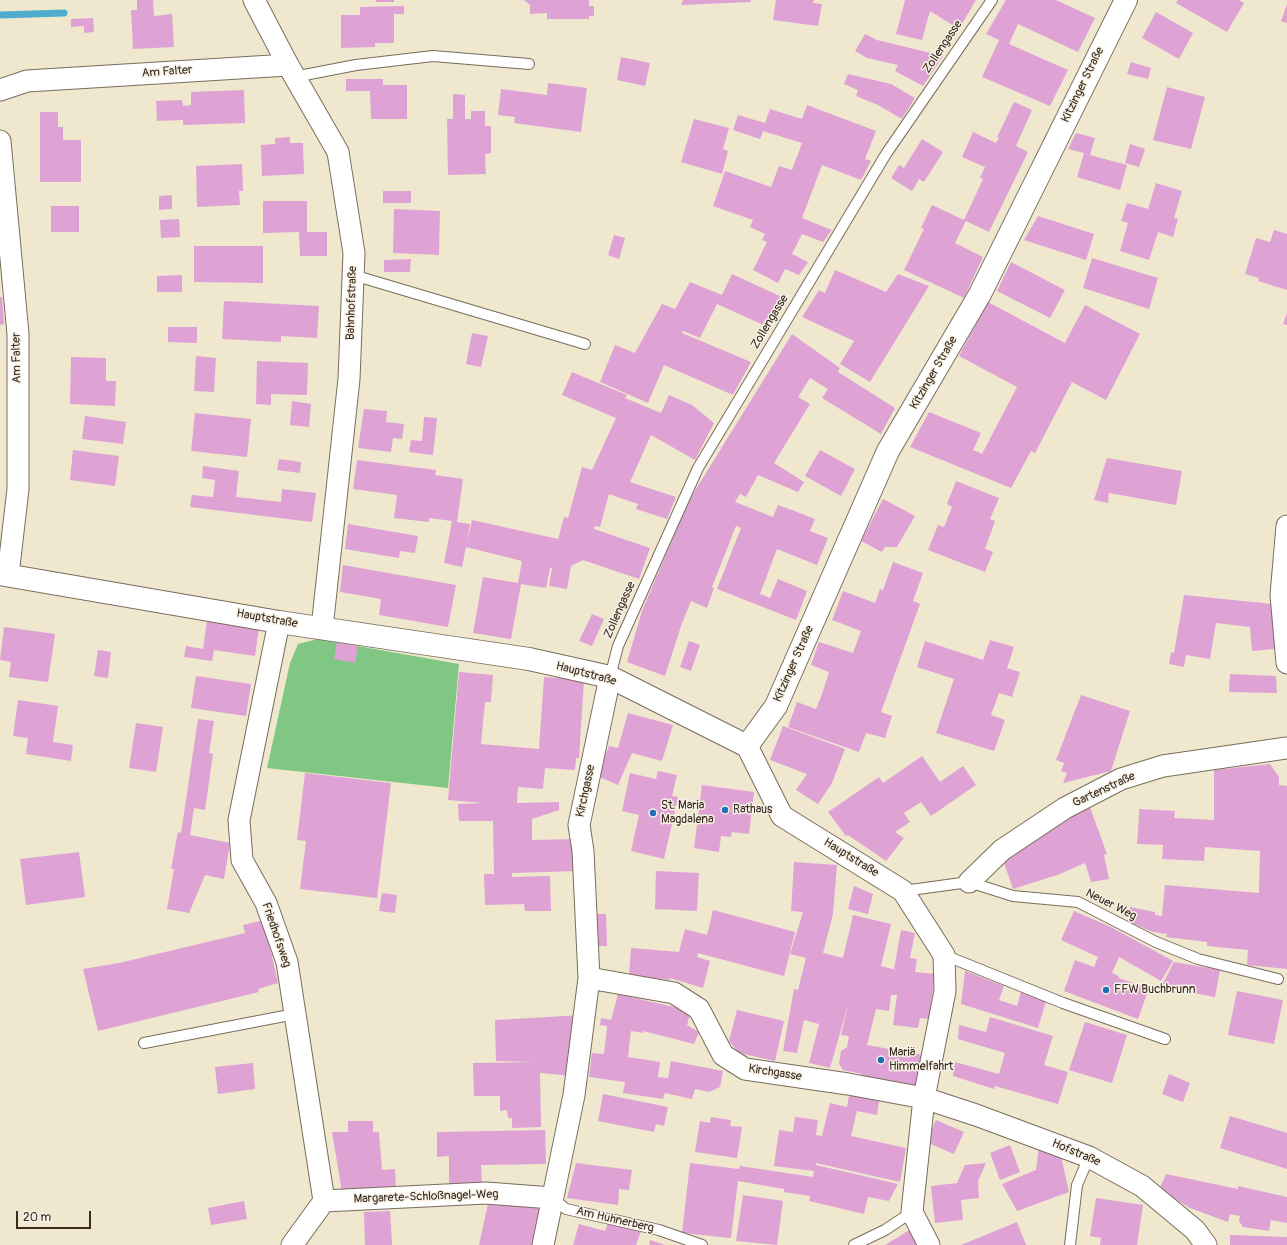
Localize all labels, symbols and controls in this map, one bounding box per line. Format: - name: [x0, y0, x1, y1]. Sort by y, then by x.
- street label: Zollengasse: [920, 18, 966, 76]
- street label: Kitzinger Straße: [1058, 45, 1108, 125]
- street label: Am Falter: [141, 63, 193, 81]
- street label: Bahnhofstraße: [344, 266, 360, 340]
- street label: Zollengasse: [748, 292, 792, 352]
- street label: Am Falter: [9, 332, 25, 384]
- street label: Kitzinger Straße: [907, 334, 961, 412]
- street label: Zollengasse: [601, 579, 639, 641]
- street label: Hauptstraße: [235, 607, 299, 631]
- street label: Kitzinger Straße: [771, 623, 817, 705]
- street label: Hauptstraße: [554, 659, 618, 689]
- street label: Kirchgasse: [573, 763, 599, 819]
- street label: Gartenstraße: [1070, 769, 1138, 811]
- place label: St. Maria Magdalena: [661, 799, 714, 827]
- place label: Rathaus: [733, 803, 772, 817]
- marker: Rathaus: [720, 805, 730, 815]
- marker: St. Maria Magdalena: [648, 808, 658, 818]
- street label: Hauptstraße: [821, 835, 881, 881]
- street label: Neuer Weg: [1083, 886, 1139, 924]
- street label: Friedhofsweg: [258, 901, 294, 969]
- place label: FFW Buchbrunn: [1114, 983, 1196, 997]
- marker: FFW Buchbrunn: [1101, 985, 1111, 995]
- place label: Mariä Himmelfahrt: [889, 1046, 953, 1074]
- marker: Mariä Himmelfahrt: [876, 1055, 886, 1065]
- street label: Kirchgasse: [747, 1062, 803, 1084]
- street label: Hofstraße: [1050, 1136, 1102, 1170]
- street label: Margarete-Schloßnagel-Weg: [353, 1187, 499, 1207]
- scale bar: [18, 1203, 93, 1229]
- street label: Am Hühnerberg: [575, 1204, 655, 1236]
- text: 20 m: [23, 1210, 51, 1225]

